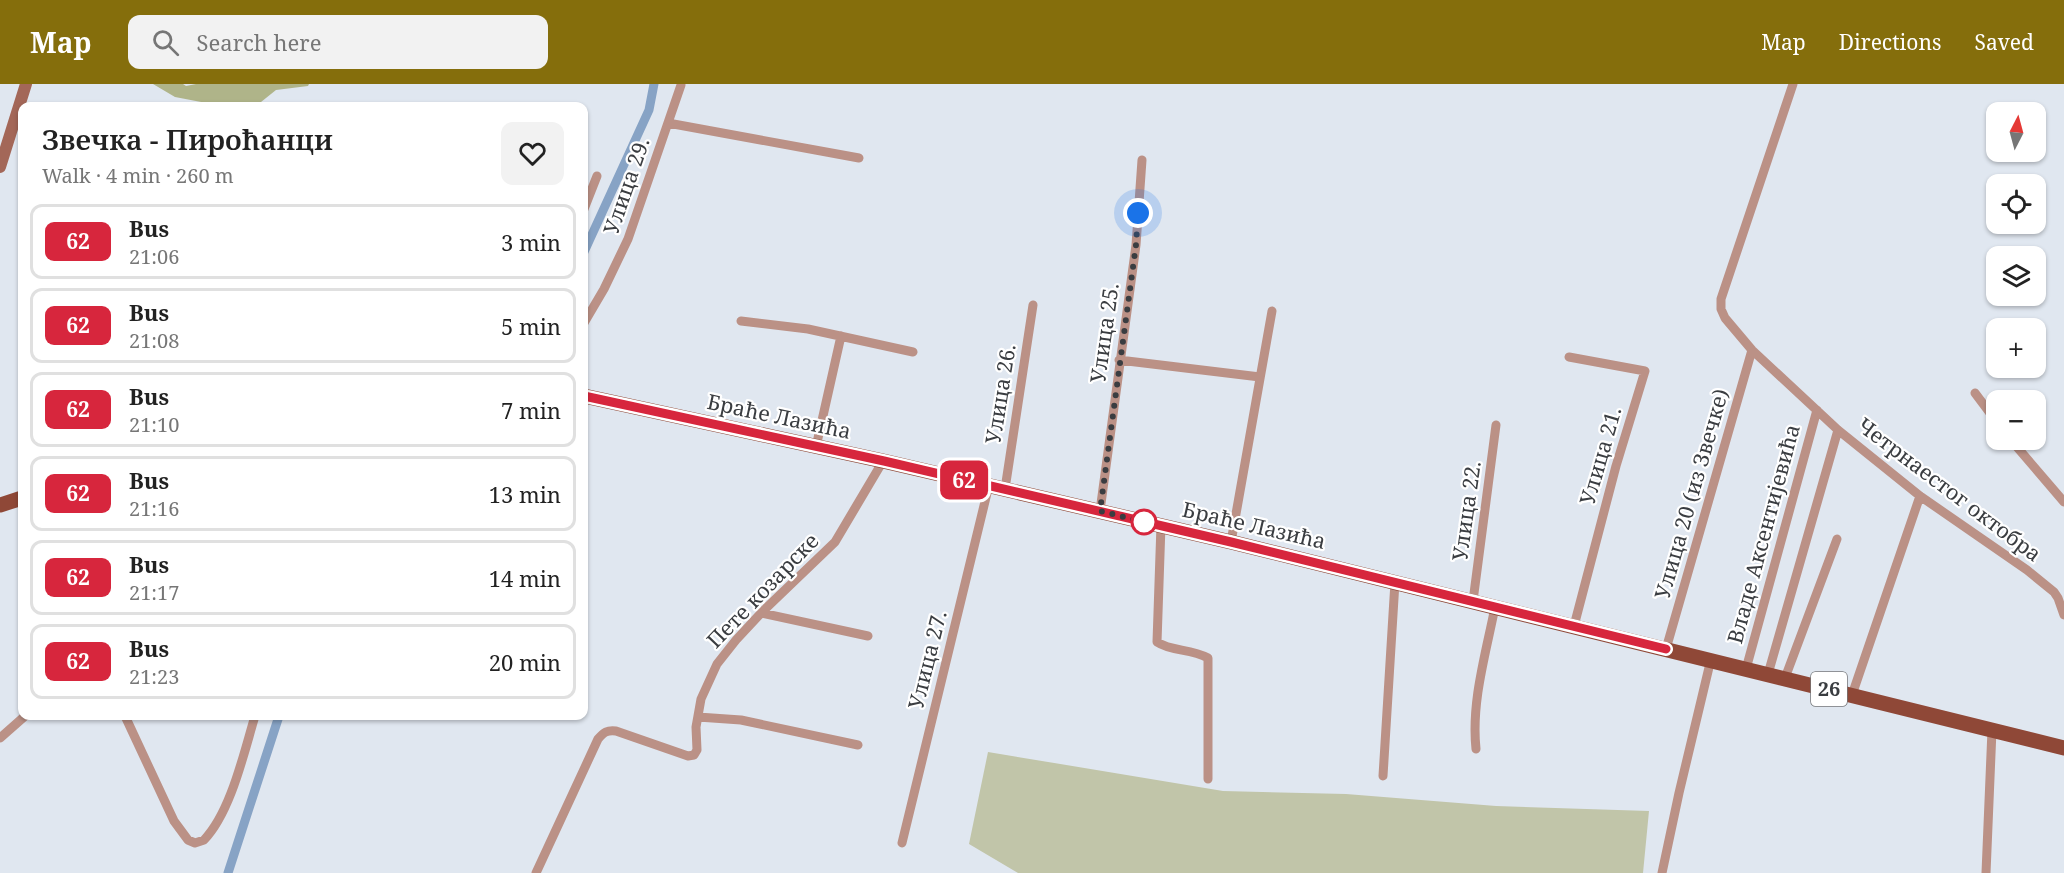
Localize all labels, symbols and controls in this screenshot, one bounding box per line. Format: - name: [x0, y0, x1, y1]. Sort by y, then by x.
- search box: [128, 15, 548, 69]
- text: Map: [30, 23, 92, 61]
- icon: search: [149, 26, 182, 59]
- text: Search here: [197, 27, 321, 57]
- text: Map: [1761, 28, 1806, 56]
- text: Directions: [1839, 28, 1941, 56]
- text: Saved: [1974, 28, 2034, 56]
- north arrow: [1986, 102, 2046, 162]
- map controls: [1986, 102, 2046, 450]
- text: Звечка - Пироћанци: [42, 120, 333, 158]
- button: heart: [501, 122, 564, 185]
- street label: Улица 29.: [596, 134, 656, 238]
- text: Walk · 4 min · 260 m: [42, 162, 234, 189]
- button: locate: [1986, 174, 2046, 234]
- your location: [1123, 198, 1153, 228]
- text: Bus: [129, 213, 169, 243]
- text: 62: [66, 227, 90, 255]
- text: 3 min: [501, 227, 561, 257]
- text: 21:06: [129, 243, 179, 270]
- button: layers: [1986, 246, 2046, 306]
- street label: Улица 25.: [1083, 281, 1125, 385]
- text: Bus: [129, 297, 169, 327]
- text: 62: [66, 311, 90, 339]
- text: 5 min: [501, 311, 561, 341]
- button: +: [1986, 318, 2046, 378]
- text: 21:08: [129, 327, 179, 354]
- street label: Улица 26.: [978, 342, 1022, 446]
- text: Bus: [129, 381, 169, 411]
- street label: Улица 20 (из Звечке): [1648, 385, 1734, 602]
- street label: Браће Лазића: [705, 387, 854, 445]
- button: −: [1986, 390, 2046, 450]
- text: 62: [66, 395, 90, 423]
- text: 7 min: [501, 395, 561, 425]
- street label: Улица 21.: [1573, 403, 1627, 508]
- text: 21:10: [129, 411, 179, 438]
- street label: Четрнаестог октобра: [1852, 411, 2047, 568]
- street label: Владе Аксентијевића: [1720, 421, 1806, 647]
- street label: Улица 22.: [1445, 459, 1487, 563]
- line badge: 62: [937, 460, 991, 500]
- text: Bus: [129, 465, 169, 495]
- text: 62: [952, 466, 976, 494]
- text: 62: [66, 479, 90, 507]
- text: 13 min: [489, 479, 561, 509]
- text: 21:16: [129, 495, 179, 522]
- street label: Браће Лазића: [1180, 495, 1329, 555]
- unlabelled marker: [1131, 509, 1157, 535]
- street label: Пете козарске: [700, 527, 824, 654]
- text: Bus: [129, 549, 169, 579]
- text: 62: [66, 563, 90, 591]
- text: 14 min: [489, 563, 561, 593]
- text: 21:17: [129, 579, 179, 606]
- street label: Улица 27.: [901, 608, 953, 712]
- text: Bus: [129, 633, 169, 663]
- text: 62: [66, 647, 90, 675]
- text: 20 min: [489, 647, 561, 677]
- text: 21:23: [129, 663, 179, 690]
- road number: 26: [1811, 672, 1847, 706]

